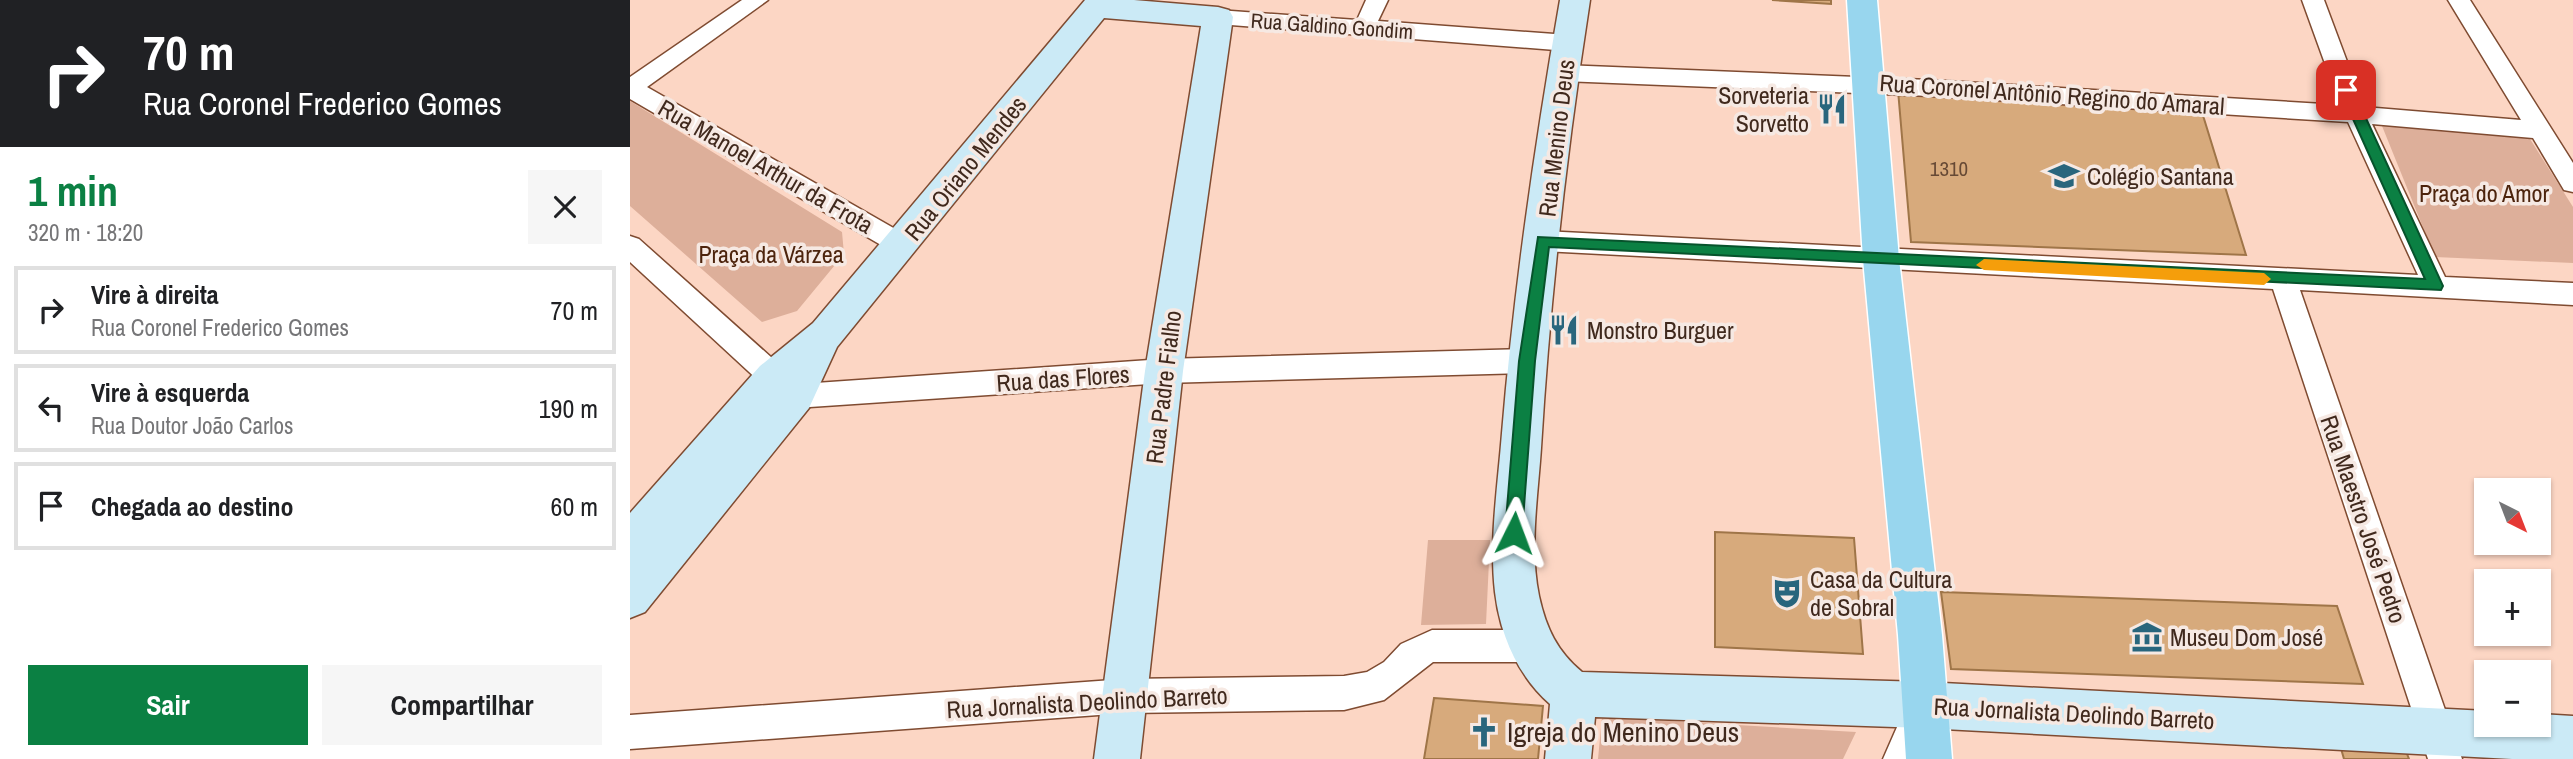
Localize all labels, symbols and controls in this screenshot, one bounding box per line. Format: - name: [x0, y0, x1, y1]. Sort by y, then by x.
- street label: Rua Galdino Gondim: [1250, 6, 1414, 46]
- text: 70 m: [143, 19, 235, 85]
- icon: right: [28, 28, 119, 119]
- street label: Rua Menino Deus: [1530, 57, 1582, 219]
- pin: [2316, 60, 2376, 120]
- street label: Rua Coronel Antônio Regino do Amaral: [1878, 66, 2226, 122]
- icon: arrive: [2327, 71, 2365, 109]
- place label: Sorveteria Sorvetto: [1718, 79, 1809, 139]
- text: Rua Coronel Frederico Gomes: [143, 82, 502, 125]
- street label: Rua Oriano Mendes: [897, 89, 1033, 247]
- street label: Rua Manoel Arthur da Frota: [653, 91, 879, 241]
- restaurant icon: Sorveteria Sorvetto: [1815, 92, 1849, 126]
- house number: 1310: [1930, 154, 1968, 183]
- school or university icon: Colégio Santana: [2047, 159, 2081, 193]
- place label: Colégio Santana: [2087, 160, 2234, 192]
- text: 1 min: [28, 163, 118, 219]
- button: close: [528, 170, 602, 244]
- park label: Praça do Amor: [2419, 177, 2550, 209]
- text: 320 m · 18:20: [28, 217, 143, 248]
- park label: Praça da Várzea: [698, 238, 844, 270]
- text: Vire à direita: [91, 277, 219, 312]
- icon: right: [32, 291, 70, 329]
- text: 70 m: [551, 293, 598, 328]
- street label: Rua Padre Fialho: [1138, 308, 1188, 466]
- text: Rua Coronel Frederico Gomes: [91, 312, 349, 343]
- restaurant icon: Monstro Burguer: [1547, 313, 1581, 347]
- place label: Monstro Burguer: [1587, 314, 1734, 346]
- street label: Rua das Flores: [995, 357, 1131, 399]
- text: Vire à esquerda: [91, 375, 249, 410]
- icon: left: [32, 389, 70, 427]
- text: 190 m: [539, 391, 598, 426]
- text: Rua Doutor João Carlos: [91, 410, 293, 441]
- street label: Rua Maestro José Pedro: [2313, 411, 2415, 627]
- north arrow: [2474, 478, 2552, 555]
- map controls: [2474, 478, 2551, 737]
- icon: arrive: [32, 487, 70, 525]
- text: Chegada ao destino: [91, 489, 294, 524]
- text: 60 m: [551, 489, 598, 524]
- position arrow: [1477, 496, 1551, 570]
- place label: Casa da Cultura de Sobral: [1810, 563, 1952, 623]
- button: +: [2474, 569, 2551, 646]
- theatre icon: Casa da Cultura de Sobral: [1770, 576, 1804, 610]
- museum icon: Museu Dom José: [2130, 620, 2164, 654]
- place label: Museu Dom José: [2170, 621, 2323, 653]
- button: −: [2474, 660, 2551, 737]
- button: Sair: [28, 665, 308, 745]
- button: Compartilhar: [322, 665, 602, 745]
- street label: Rua Jornalista Deolindo Barreto: [946, 679, 1228, 725]
- street label: Rua Jornalista Deolindo Barreto: [1933, 690, 2215, 736]
- place label: Igreja do Menino Deus: [1507, 713, 1739, 751]
- church icon: Igreja do Menino Deus: [1467, 715, 1501, 749]

